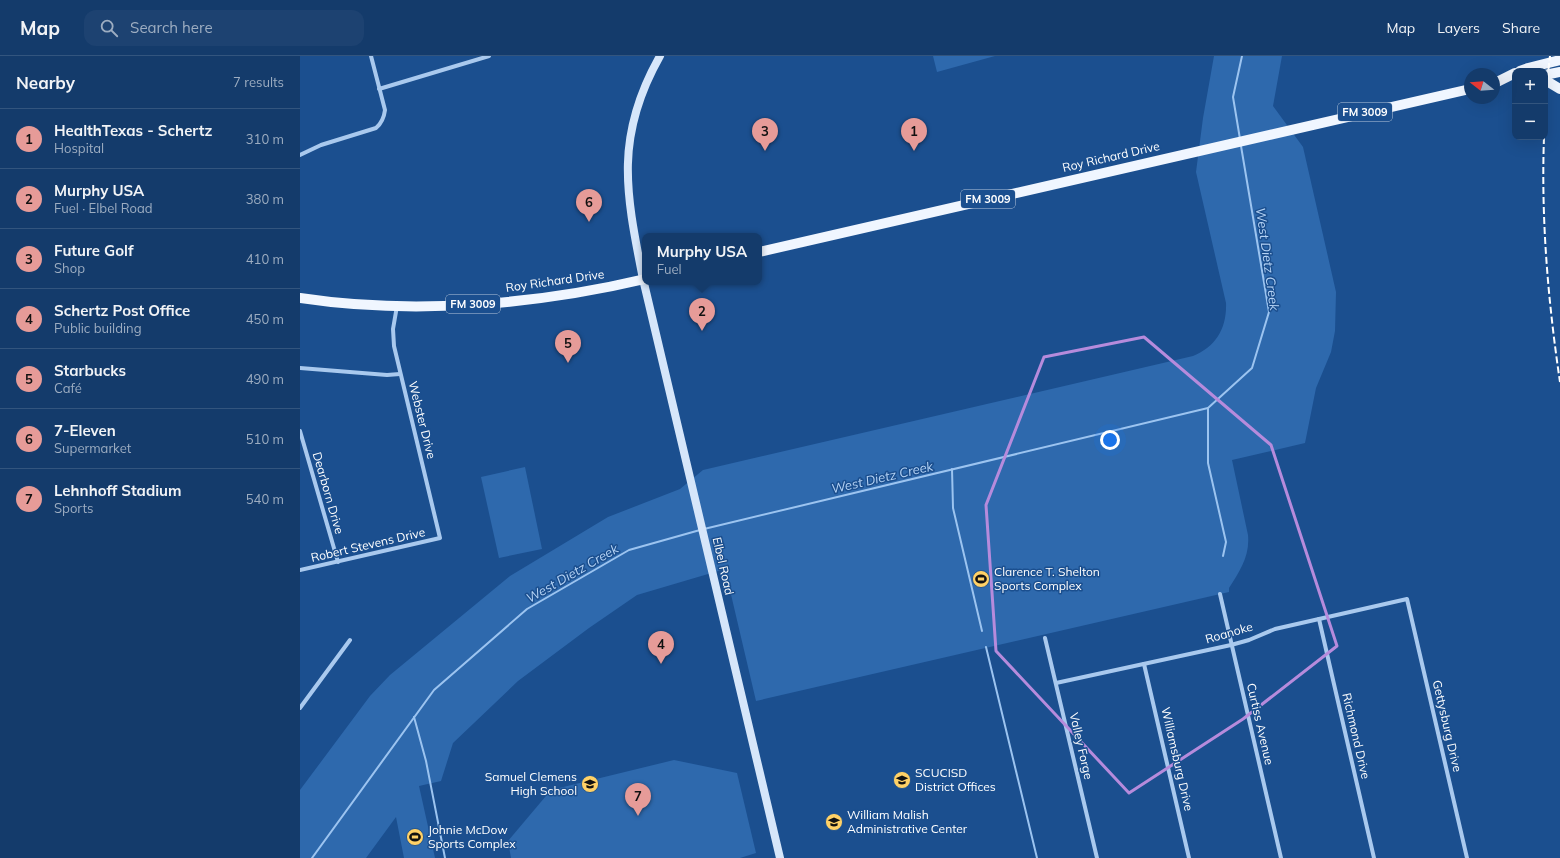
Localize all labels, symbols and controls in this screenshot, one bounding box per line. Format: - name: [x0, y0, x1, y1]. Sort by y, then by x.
- search box: [84, 10, 364, 46]
- text: Map: [20, 16, 60, 40]
- icon: search: [98, 17, 120, 39]
- text: Search here: [130, 18, 213, 37]
- text: Map: [1386, 19, 1415, 37]
- text: Layers: [1437, 19, 1480, 37]
- text: Share: [1502, 19, 1540, 37]
- north arrow: [1464, 68, 1500, 104]
- map controls: [1512, 68, 1548, 140]
- button: +: [1512, 68, 1548, 104]
- text: Nearby: [16, 72, 75, 93]
- text: 7 results: [233, 74, 284, 90]
- road number: FM 3009: [1338, 103, 1392, 121]
- button: −: [1512, 104, 1548, 140]
- pin: 3: [752, 118, 778, 151]
- pin: 1: [901, 118, 927, 151]
- text: HealthTexas - Schertz: [54, 121, 212, 140]
- text: 1: [25, 131, 33, 147]
- text: 310 m: [246, 131, 284, 147]
- street label: Roy Richard Drive: [1061, 138, 1161, 175]
- text: Hospital: [54, 140, 104, 156]
- text: Murphy USA: [54, 181, 144, 200]
- pin: 6: [576, 189, 602, 222]
- road number: FM 3009: [961, 190, 1015, 208]
- text: 2: [25, 191, 33, 207]
- text: 380 m: [246, 191, 284, 207]
- text: Fuel · Elbel Road: [54, 200, 153, 216]
- water label: West Dietz Creek: [1253, 206, 1283, 312]
- popup: [642, 233, 762, 285]
- text: Future Golf: [54, 241, 133, 260]
- text: Murphy USA: [657, 242, 747, 261]
- text: 3: [25, 251, 33, 267]
- text: 410 m: [246, 251, 284, 267]
- text: Shop: [54, 260, 85, 276]
- text: Fuel: [657, 261, 682, 277]
- street label: Roy Richard Drive: [505, 266, 605, 295]
- road number: FM 3009: [446, 295, 500, 313]
- pin: 2: [689, 298, 715, 331]
- text: Schertz Post Office: [54, 301, 190, 320]
- text: 4: [25, 311, 33, 327]
- text: 450 m: [246, 311, 284, 327]
- text: Public building: [54, 320, 142, 336]
- pin: 5: [555, 330, 581, 363]
- text: Starbucks: [54, 361, 126, 380]
- text: 5: [25, 371, 33, 387]
- text: 490 m: [246, 371, 284, 387]
- text: Café: [54, 380, 82, 396]
- street label: Webster Drive: [406, 380, 439, 460]
- text: 7-Eleven: [54, 421, 116, 440]
- your location: [1100, 430, 1120, 450]
- text: 6: [25, 431, 33, 447]
- text: 510 m: [246, 431, 284, 447]
- text: Supermarket: [54, 440, 131, 456]
- street label: Dearborn Drive: [310, 450, 347, 536]
- water label: West Dietz Creek: [830, 457, 935, 496]
- text: Lehnhoff Stadium: [54, 481, 182, 500]
- text: 7: [25, 491, 33, 507]
- text: 540 m: [246, 491, 284, 507]
- text: Sports: [54, 500, 93, 516]
- street label: Robert Stevens Drive: [309, 524, 426, 565]
- street label: Elbel Road: [710, 535, 737, 596]
- water label: West Dietz Creek: [523, 540, 621, 606]
- place label: Clarence T. Shelton Sports Complex: [994, 564, 1100, 593]
- sports icon: Clarence T. Shelton Sports Complex: [971, 569, 991, 589]
- street label: Roanoke: [1203, 619, 1254, 646]
- pin: 4: [648, 631, 674, 664]
- street label: Gettysburg Drive: [1430, 679, 1465, 773]
- street label: Curtiss Avenue: [1244, 681, 1277, 766]
- street label: Richmond Drive: [1339, 691, 1374, 780]
- street label: Williamsburg Drive: [1158, 705, 1197, 812]
- street label: Valley Forge: [1067, 711, 1096, 781]
- place label: SCUCISD District Offices: [915, 765, 996, 794]
- place label: Samuel Clemens High School: [485, 769, 577, 798]
- school or university icon: SCUCISD District Offices: [892, 770, 912, 790]
- school or university icon: Samuel Clemens High School: [580, 774, 600, 794]
- pin: 7: [625, 783, 651, 816]
- place label: William Malish Administrative Center: [847, 807, 968, 836]
- school or university icon: William Malish Administrative Center: [824, 812, 844, 832]
- place label: Johnie McDow Sports Complex: [428, 822, 516, 851]
- sports icon: Johnie McDow Sports Complex: [405, 827, 425, 847]

